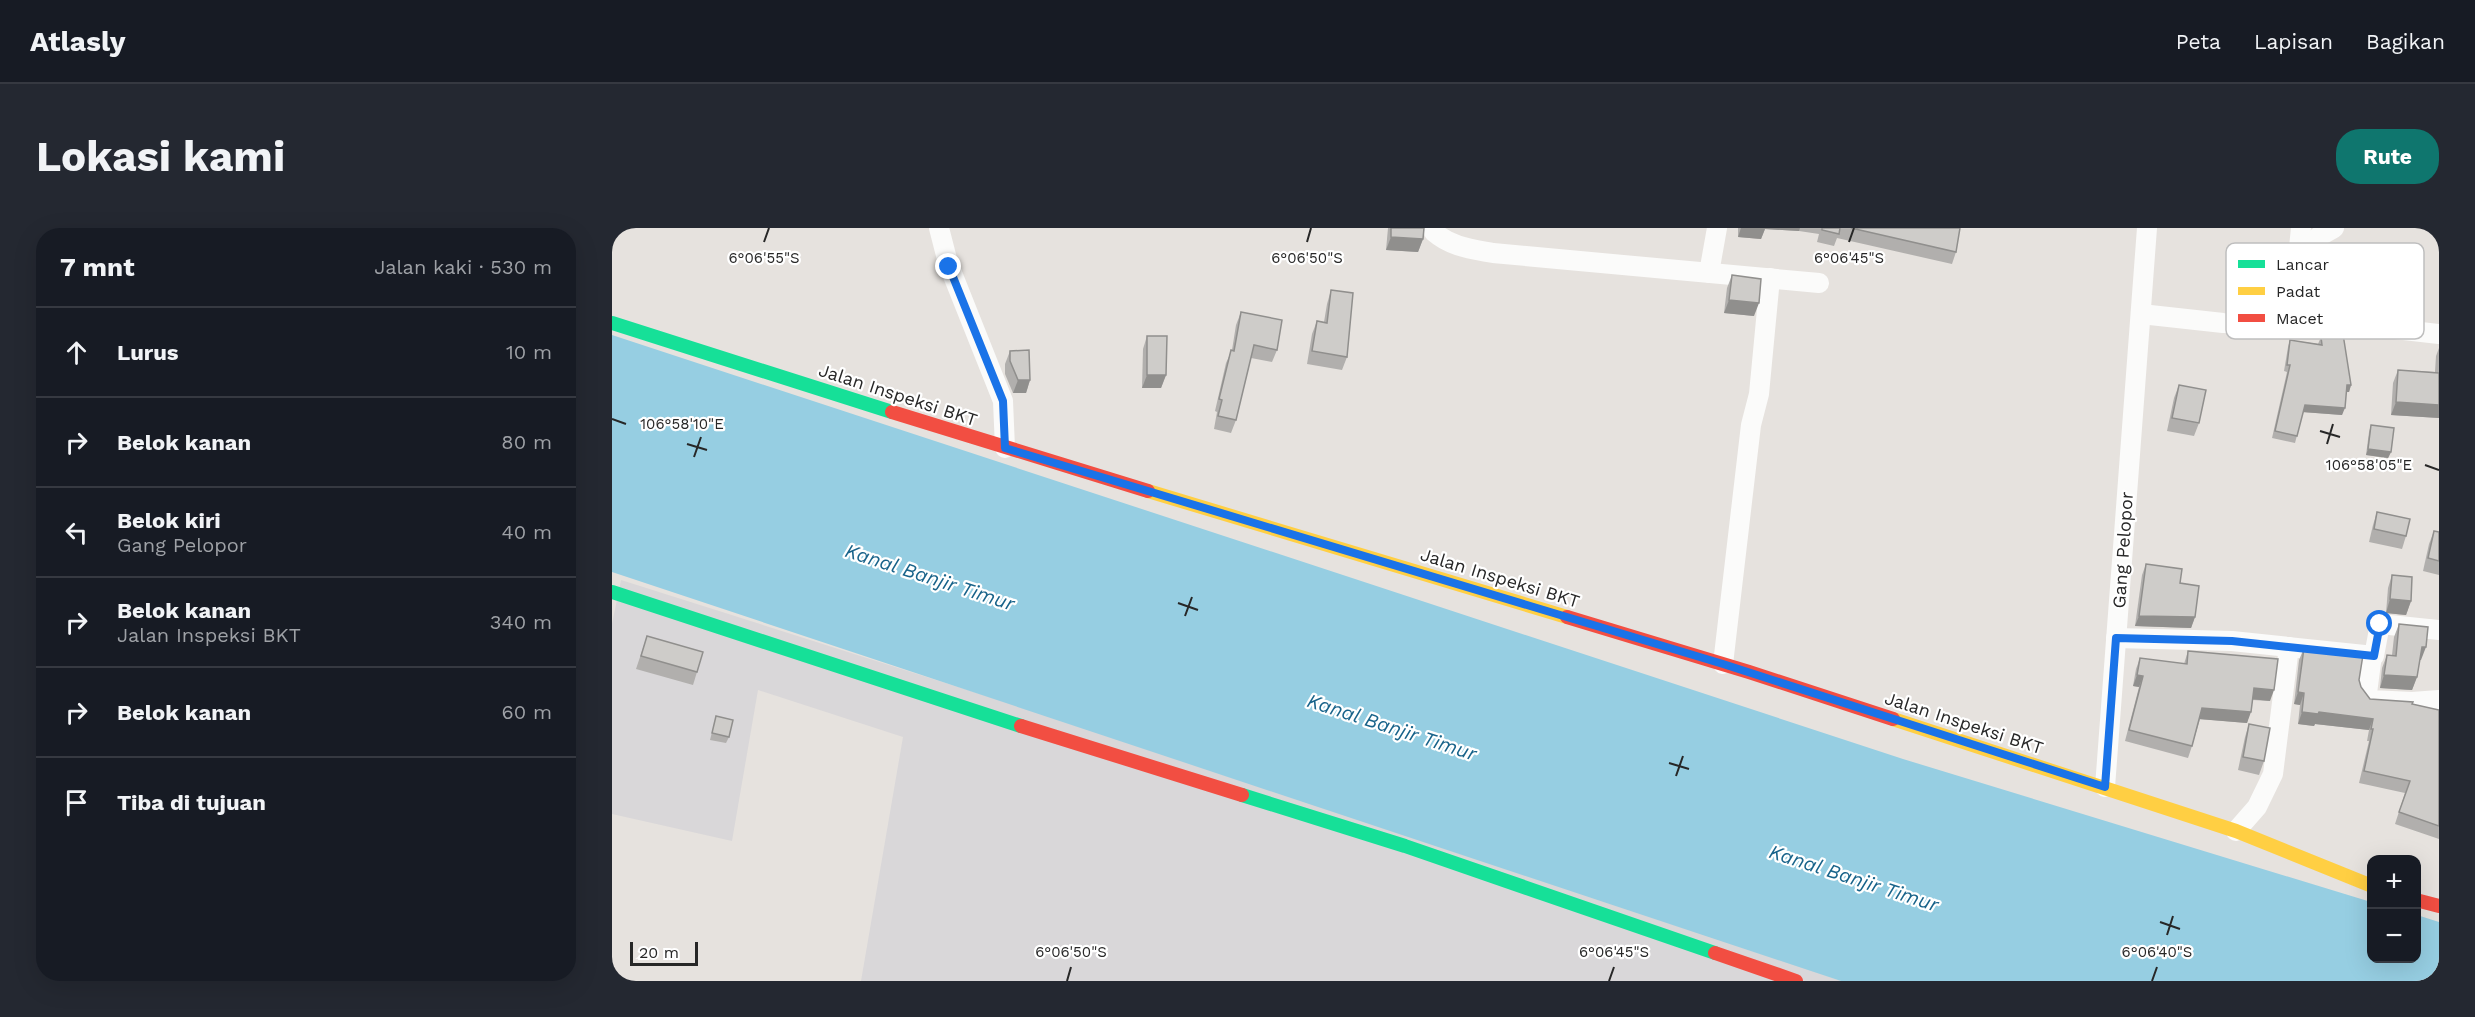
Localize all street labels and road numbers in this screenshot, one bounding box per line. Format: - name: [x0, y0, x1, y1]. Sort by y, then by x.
- street label: Jalan Inspeksi BKT: [816, 359, 980, 430]
- street label: Gang Pelopor: [2108, 491, 2137, 609]
- street label: Jalan Inspeksi BKT: [1418, 543, 1582, 612]
- street label: Jalan Inspeksi BKT: [1882, 687, 2046, 758]

